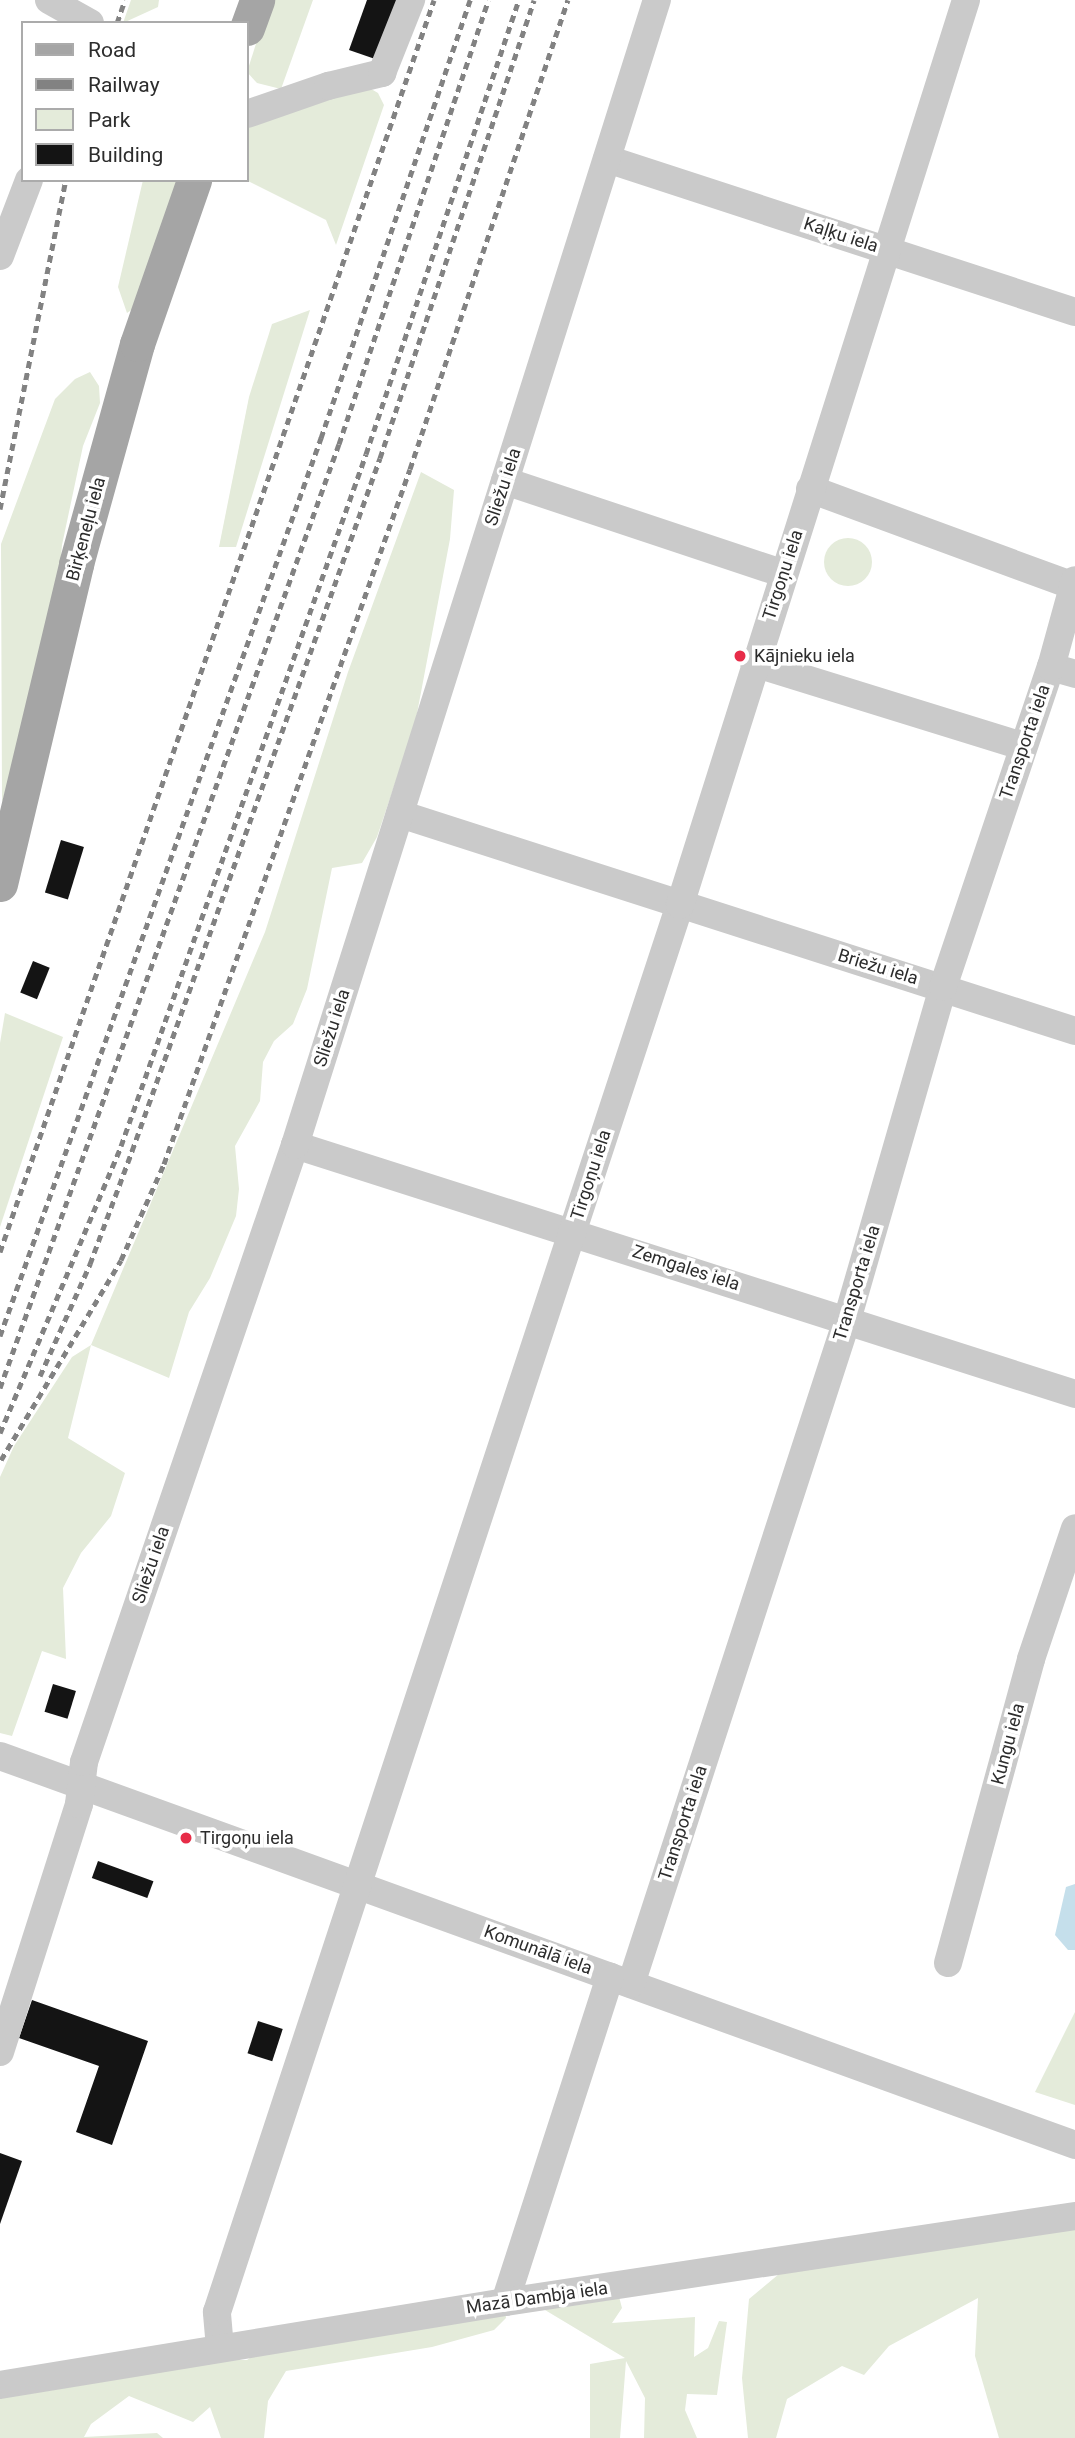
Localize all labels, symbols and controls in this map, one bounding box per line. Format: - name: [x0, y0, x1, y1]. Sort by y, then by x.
- legend: [21, 21, 248, 182]
- text: Road: [88, 38, 136, 62]
- text: Railway: [88, 73, 160, 97]
- text: Park: [88, 108, 130, 132]
- text: Building: [88, 143, 163, 167]
- street label: Kaļķu iela: [801, 213, 881, 257]
- street label: Sliežu iela: [480, 445, 526, 529]
- street label: Birķeneļu iela: [62, 475, 110, 583]
- street label: Tirgoņu iela: [758, 527, 808, 623]
- place label: Kājnieku iela: [754, 645, 855, 667]
- marker: Kājnieku iela: [732, 648, 748, 664]
- street label: Transporta iela: [995, 682, 1055, 802]
- street label: Briežu iela: [835, 945, 921, 989]
- street label: Sliežu iela: [309, 986, 355, 1070]
- street label: Tirgoņu iela: [566, 1127, 616, 1223]
- street label: Transporta iela: [829, 1222, 885, 1344]
- street label: Zemgales iela: [630, 1240, 742, 1296]
- street label: Sliežu iela: [128, 1523, 174, 1607]
- street label: Kungu iela: [987, 1701, 1029, 1787]
- street label: Transporta iela: [654, 1763, 712, 1883]
- place label: Tirgoņu iela: [200, 1827, 294, 1849]
- marker: Tirgoņu iela: [178, 1830, 194, 1846]
- street label: Komunālā iela: [481, 1920, 595, 1980]
- street label: Mazā Dambja iela: [465, 2277, 609, 2319]

